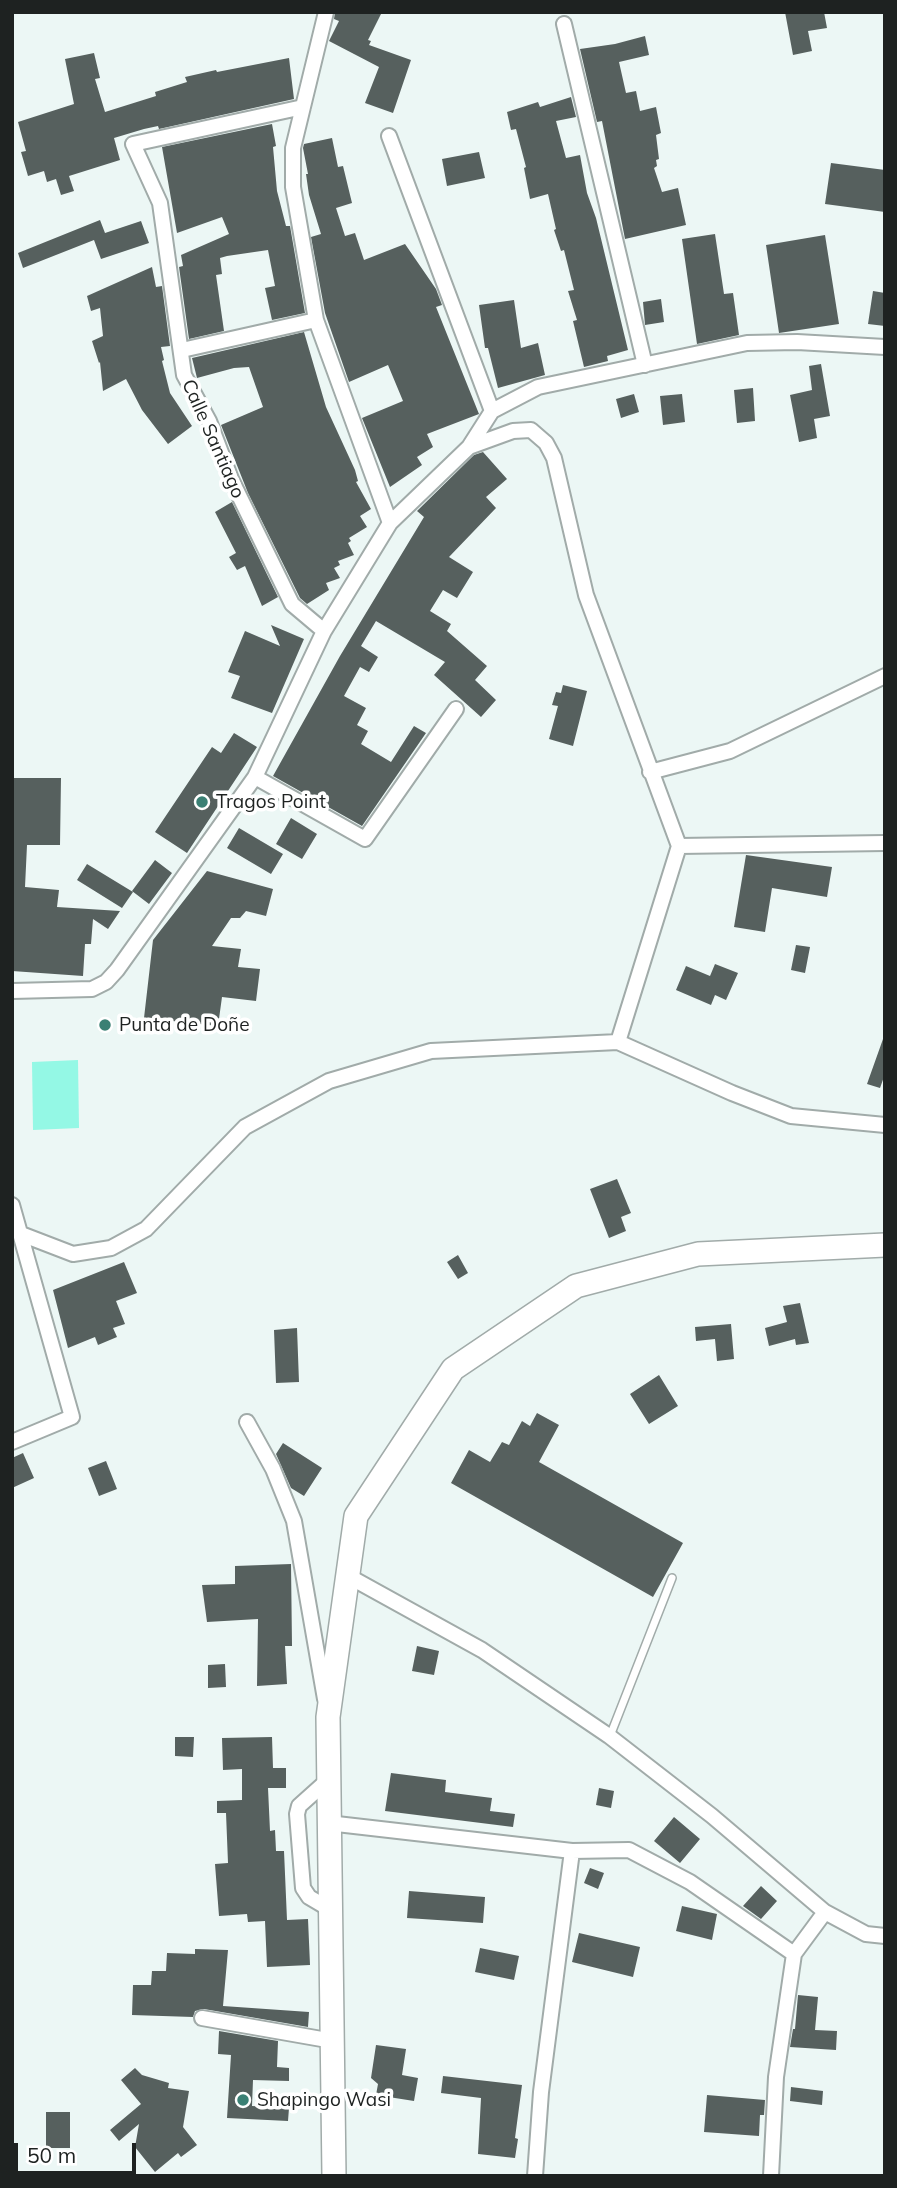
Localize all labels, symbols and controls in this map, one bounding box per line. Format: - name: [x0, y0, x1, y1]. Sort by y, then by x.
- street label: Calle Santiago: [177, 376, 249, 502]
- place label: Tragos Point: [216, 791, 326, 813]
- marker: Tragos Point: [194, 794, 210, 810]
- place label: Punta de Doñe: [119, 1014, 250, 1036]
- marker: Punta de Doñe: [97, 1017, 113, 1033]
- place label: Shapingo Wasi: [257, 2089, 391, 2111]
- marker: Shapingo Wasi: [235, 2092, 251, 2108]
- scale bar: [18, 2128, 140, 2172]
- text: 50 m: [27, 2142, 76, 2168]

